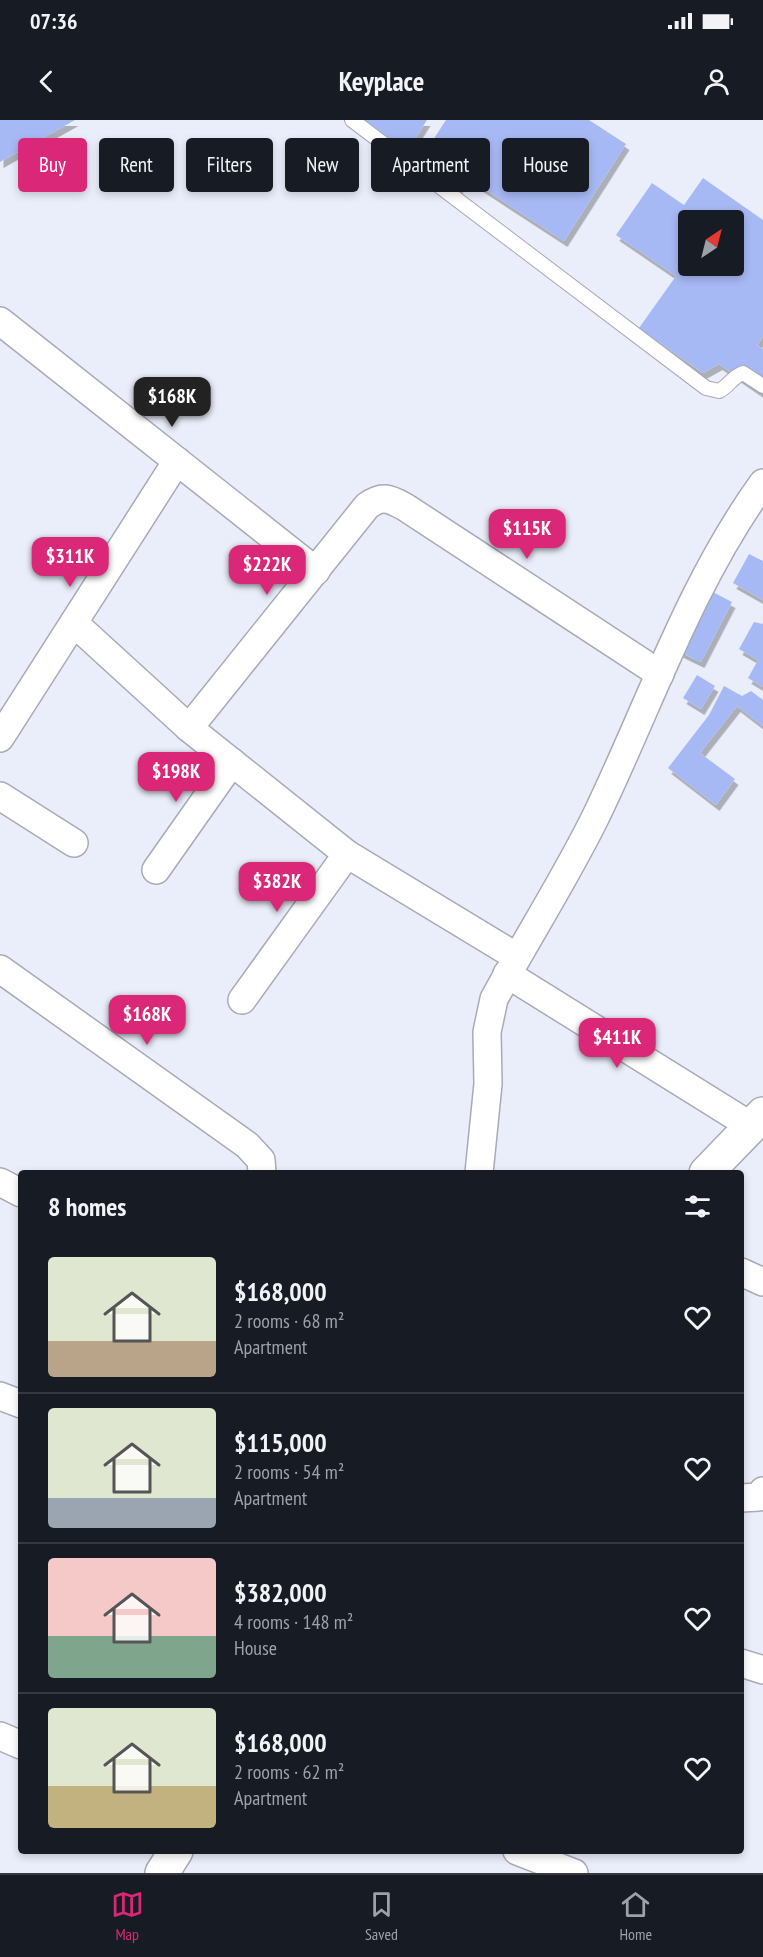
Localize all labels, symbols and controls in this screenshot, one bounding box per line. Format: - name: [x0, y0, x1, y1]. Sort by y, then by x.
- text: 07:36: [30, 7, 78, 35]
- text: Keyplace: [339, 64, 424, 98]
- icon: back: [30, 65, 63, 98]
- icon: person: [700, 65, 733, 98]
- chip: Buy: [18, 138, 87, 192]
- chip: Rent: [99, 138, 174, 192]
- chip: Filters: [186, 138, 273, 192]
- chip: New: [285, 138, 359, 192]
- chip: Apartment: [371, 138, 490, 192]
- chip: House: [502, 138, 589, 192]
- north arrow: [678, 210, 744, 276]
- map controls: [678, 210, 744, 276]
- pin: $168K: [130, 377, 214, 428]
- text: $168K: [148, 383, 196, 409]
- pin: $115K: [485, 509, 569, 560]
- text: $115K: [503, 515, 551, 541]
- pin: $311K: [28, 537, 112, 588]
- text: $311K: [46, 543, 94, 569]
- pin: $222K: [225, 545, 309, 596]
- text: $222K: [243, 551, 291, 577]
- pin: $198K: [134, 752, 218, 803]
- text: $198K: [152, 758, 200, 784]
- pin: $382K: [235, 862, 319, 913]
- text: $382K: [253, 868, 301, 894]
- pin: $168K: [105, 995, 189, 1046]
- text: $168K: [123, 1001, 171, 1027]
- pin: $411K: [575, 1018, 659, 1069]
- text: $411K: [593, 1024, 641, 1050]
- text: 8 homes: [48, 1190, 126, 1223]
- icon: filters: [681, 1190, 714, 1223]
- text: $168,000: [234, 1275, 327, 1308]
- icon: home: [96, 1281, 168, 1353]
- icon: heart: [681, 1301, 714, 1334]
- text: 2 rooms · 68 m²: [234, 1308, 344, 1334]
- text: Apartment: [234, 1334, 307, 1360]
- text: $115,000: [234, 1426, 327, 1459]
- icon: home: [96, 1432, 168, 1504]
- icon: heart: [681, 1452, 714, 1485]
- text: 2 rooms · 54 m²: [234, 1459, 344, 1485]
- text: Apartment: [234, 1485, 307, 1511]
- text: $382,000: [234, 1576, 327, 1609]
- icon: home: [96, 1582, 168, 1654]
- icon: heart: [681, 1602, 714, 1635]
- text: 4 rooms · 148 m²: [234, 1609, 353, 1635]
- text: House: [234, 1635, 277, 1661]
- text: $168,000: [234, 1726, 327, 1759]
- icon: home: [96, 1732, 168, 1804]
- icon: heart: [681, 1752, 714, 1785]
- text: 2 rooms · 62 m²: [234, 1759, 344, 1785]
- text: Apartment: [234, 1785, 307, 1811]
- tab: Map: [111, 1888, 144, 1944]
- tab: Saved: [365, 1888, 398, 1944]
- tab: Home: [619, 1888, 652, 1944]

